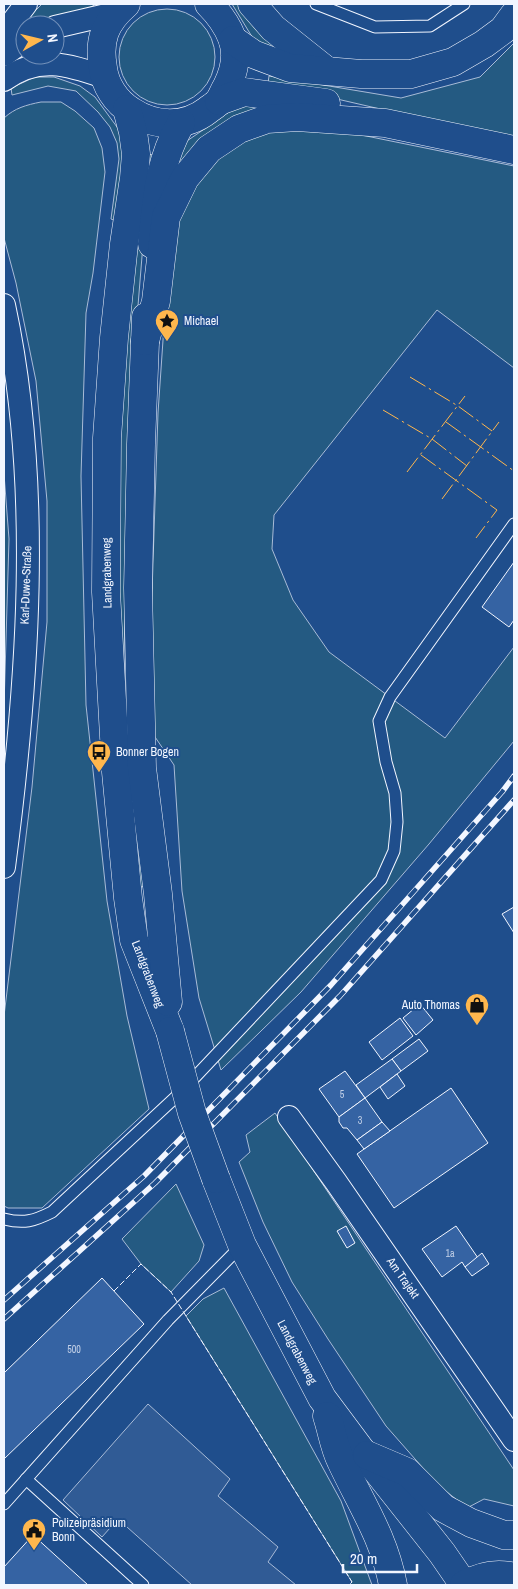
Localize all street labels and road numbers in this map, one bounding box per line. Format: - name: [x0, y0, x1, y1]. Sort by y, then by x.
- street label: Landgrabenweg: [98, 537, 116, 608]
- street label: Karl-Duwe-Straße: [17, 545, 35, 625]
- street label: Landgrabenweg: [128, 938, 168, 1010]
- street label: Am Trajekt: [382, 1253, 423, 1302]
- street label: Landgrabenweg: [273, 1317, 321, 1387]

